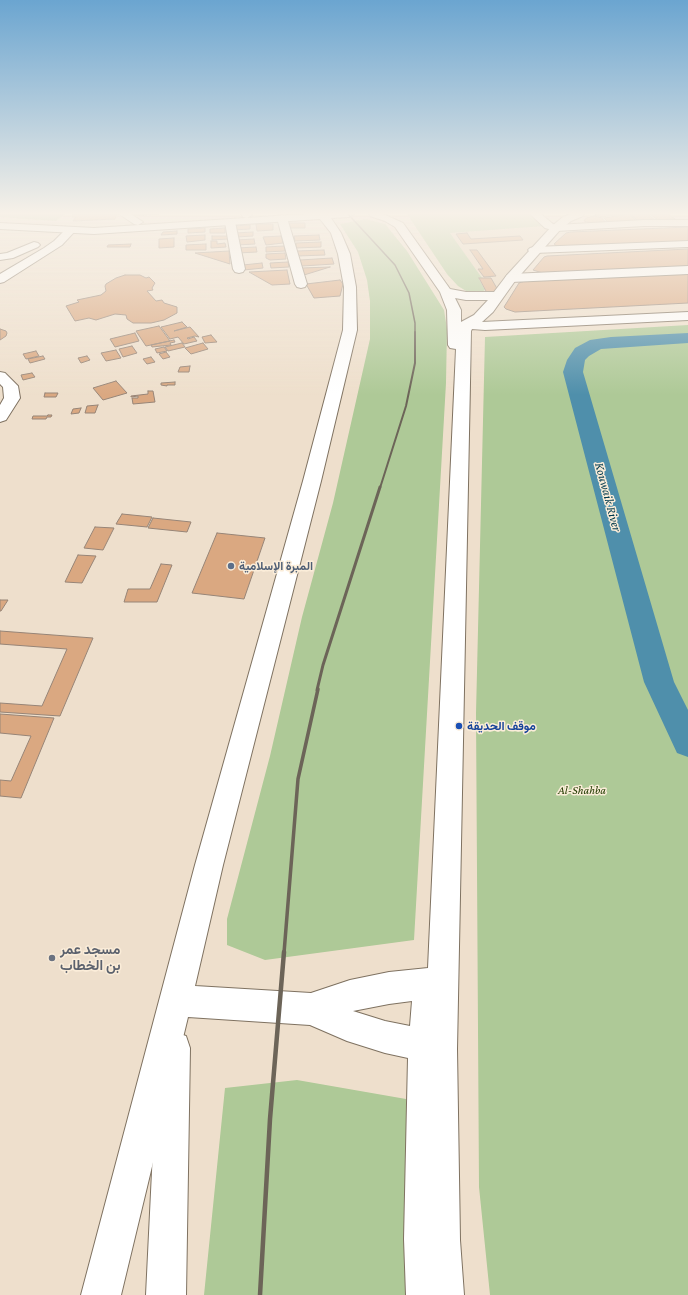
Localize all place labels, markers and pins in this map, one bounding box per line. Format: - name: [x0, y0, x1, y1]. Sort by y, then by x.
- place label: المبرة الإسلامية: [239, 559, 313, 573]
- marker: المبرة الإسلامية: [226, 561, 236, 571]
- place label: موقف الحديقة: [467, 719, 536, 733]
- marker: موقف الحديقة: [454, 721, 464, 731]
- place label: مسجد عمر بن الخطاب: [60, 942, 120, 974]
- marker: مسجد عمر بن الخطاب: [47, 953, 57, 963]

